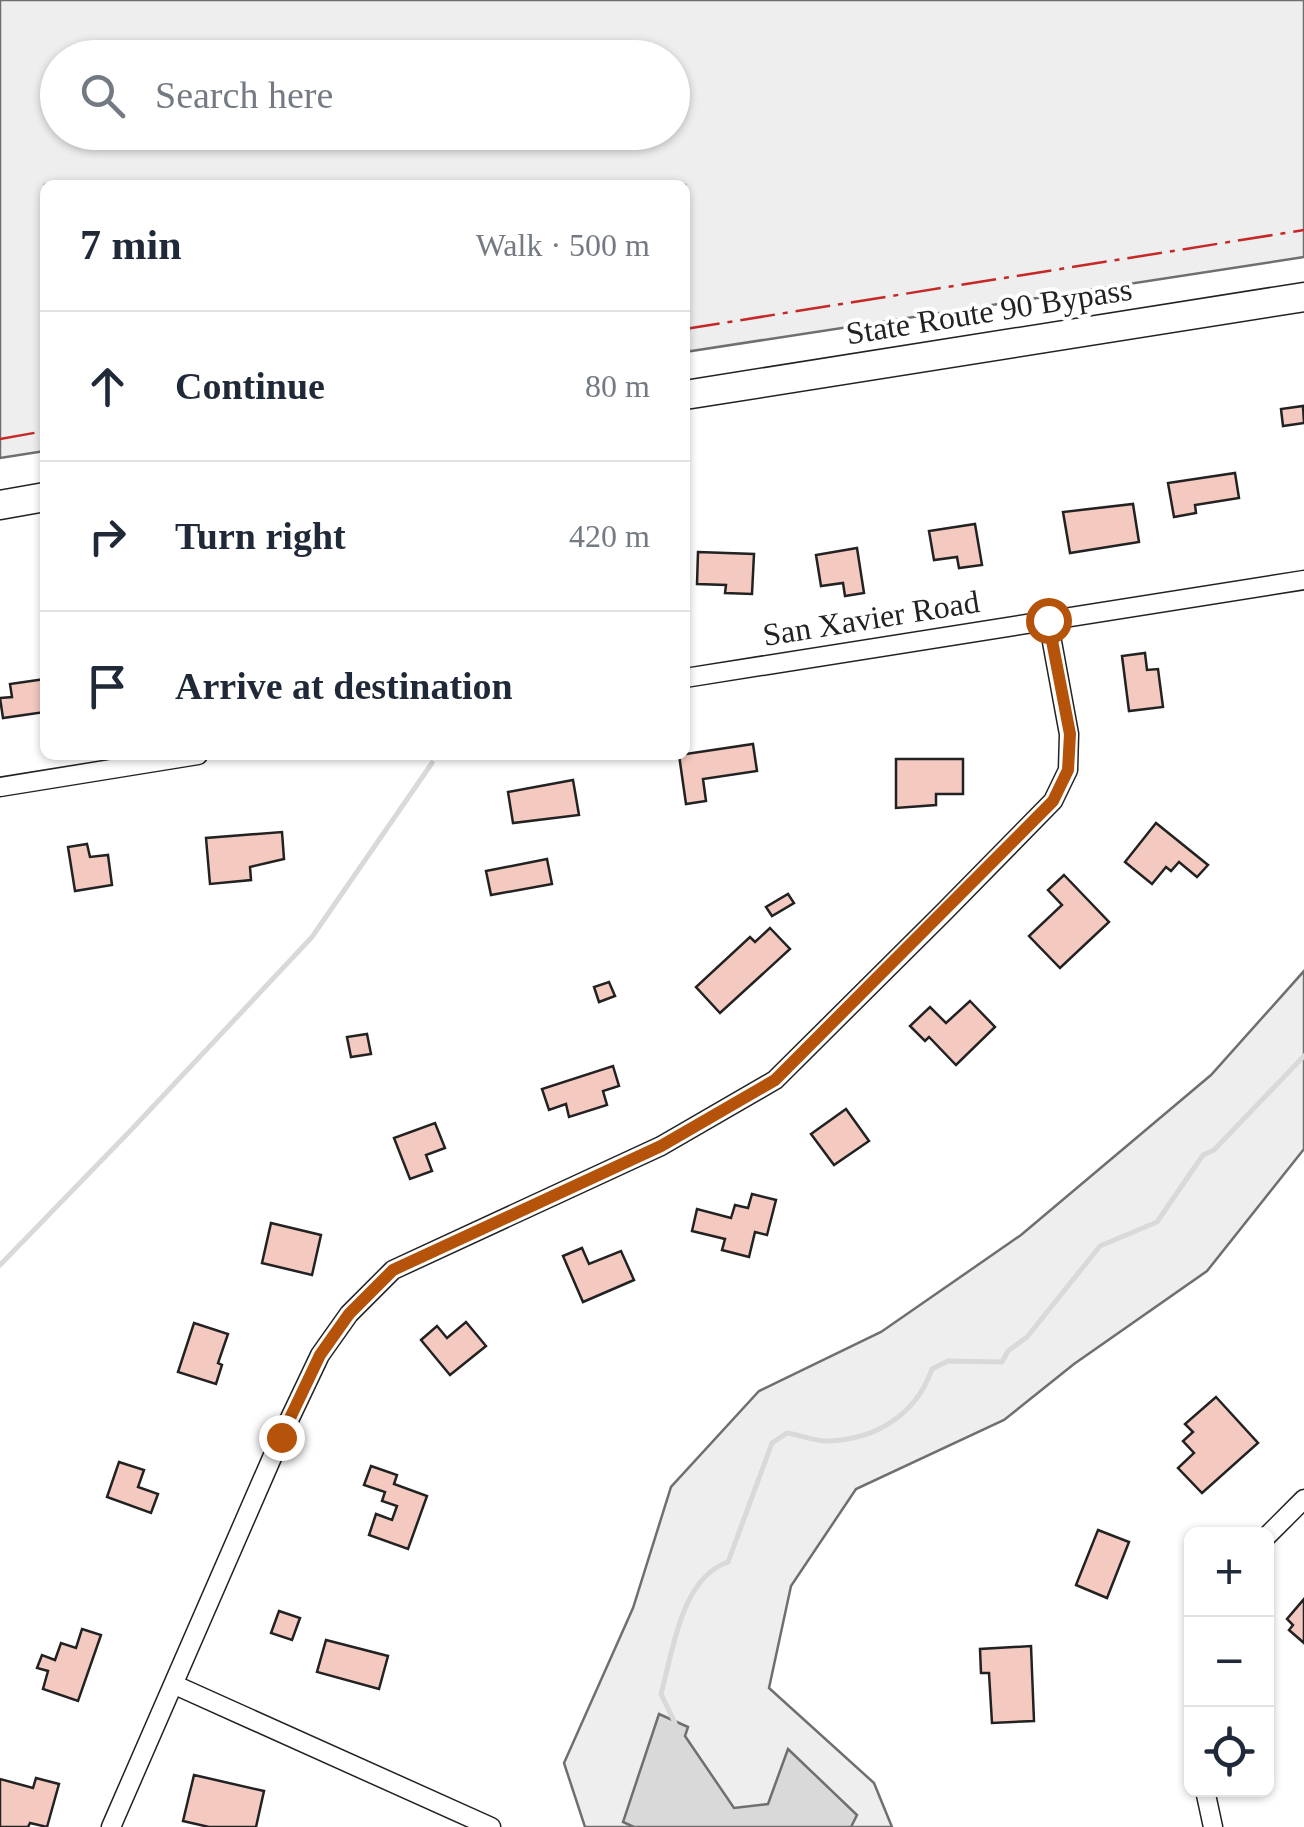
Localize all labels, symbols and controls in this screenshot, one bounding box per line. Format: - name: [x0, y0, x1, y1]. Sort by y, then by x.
- search box: [40, 40, 690, 150]
- icon: search: [75, 68, 130, 123]
- text: Search here: [155, 74, 333, 116]
- text: 7 min: [80, 222, 182, 268]
- text: Walk · 500 m: [476, 227, 650, 263]
- street label: State Route 90 Bypass: [844, 271, 1134, 351]
- icon: ahead: [80, 359, 135, 414]
- text: Continue: [175, 365, 325, 407]
- text: 80 m: [585, 368, 650, 404]
- icon: right: [80, 509, 135, 564]
- text: Turn right: [175, 515, 346, 557]
- text: 420 m: [569, 518, 650, 554]
- street label: San Xavier Road: [760, 583, 982, 653]
- route start: [1026, 598, 1072, 644]
- icon: arrive: [80, 659, 135, 714]
- text: Arrive at destination: [175, 665, 513, 707]
- route end: [259, 1415, 305, 1461]
- map controls: [1184, 1527, 1274, 1797]
- button: +: [1184, 1527, 1274, 1617]
- button: −: [1184, 1617, 1274, 1707]
- button: locate: [1184, 1707, 1274, 1797]

